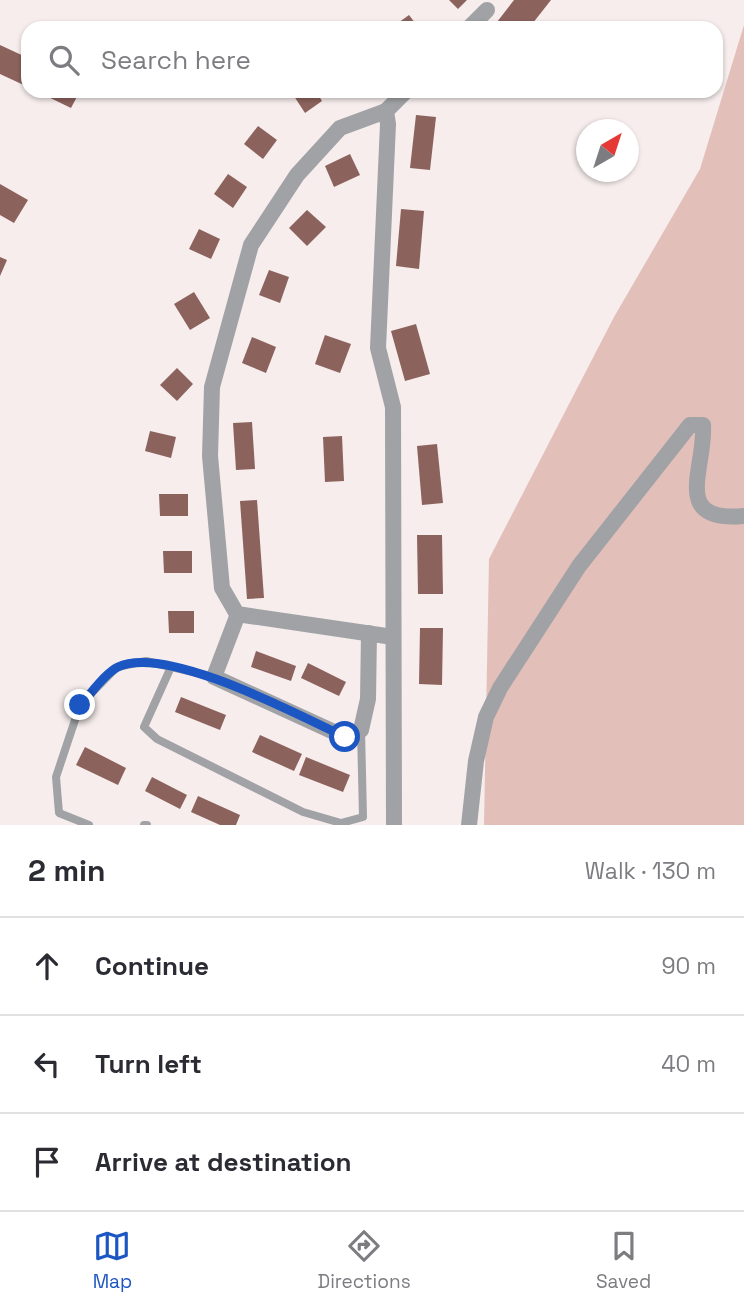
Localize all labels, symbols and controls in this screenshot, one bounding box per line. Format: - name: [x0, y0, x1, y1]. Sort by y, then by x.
- search box: [21, 21, 723, 98]
- icon: search: [45, 41, 83, 79]
- text: Search here: [101, 43, 251, 77]
- north arrow: [576, 119, 639, 182]
- route end: [64, 689, 95, 720]
- route start: [329, 721, 360, 752]
- text: 2 min: [28, 851, 106, 890]
- text: Walk · 130 m: [585, 856, 716, 886]
- icon: ahead: [28, 947, 66, 985]
- text: Continue: [95, 949, 209, 983]
- text: 90 m: [661, 951, 716, 981]
- icon: left: [28, 1045, 66, 1083]
- text: Turn left: [95, 1047, 202, 1081]
- text: 40 m: [661, 1049, 716, 1079]
- icon: arrive: [28, 1143, 66, 1181]
- text: Arrive at destination: [95, 1145, 352, 1179]
- tab: Map: [93, 1227, 132, 1294]
- tab: Directions: [318, 1227, 411, 1294]
- tab: Saved: [596, 1227, 651, 1294]

